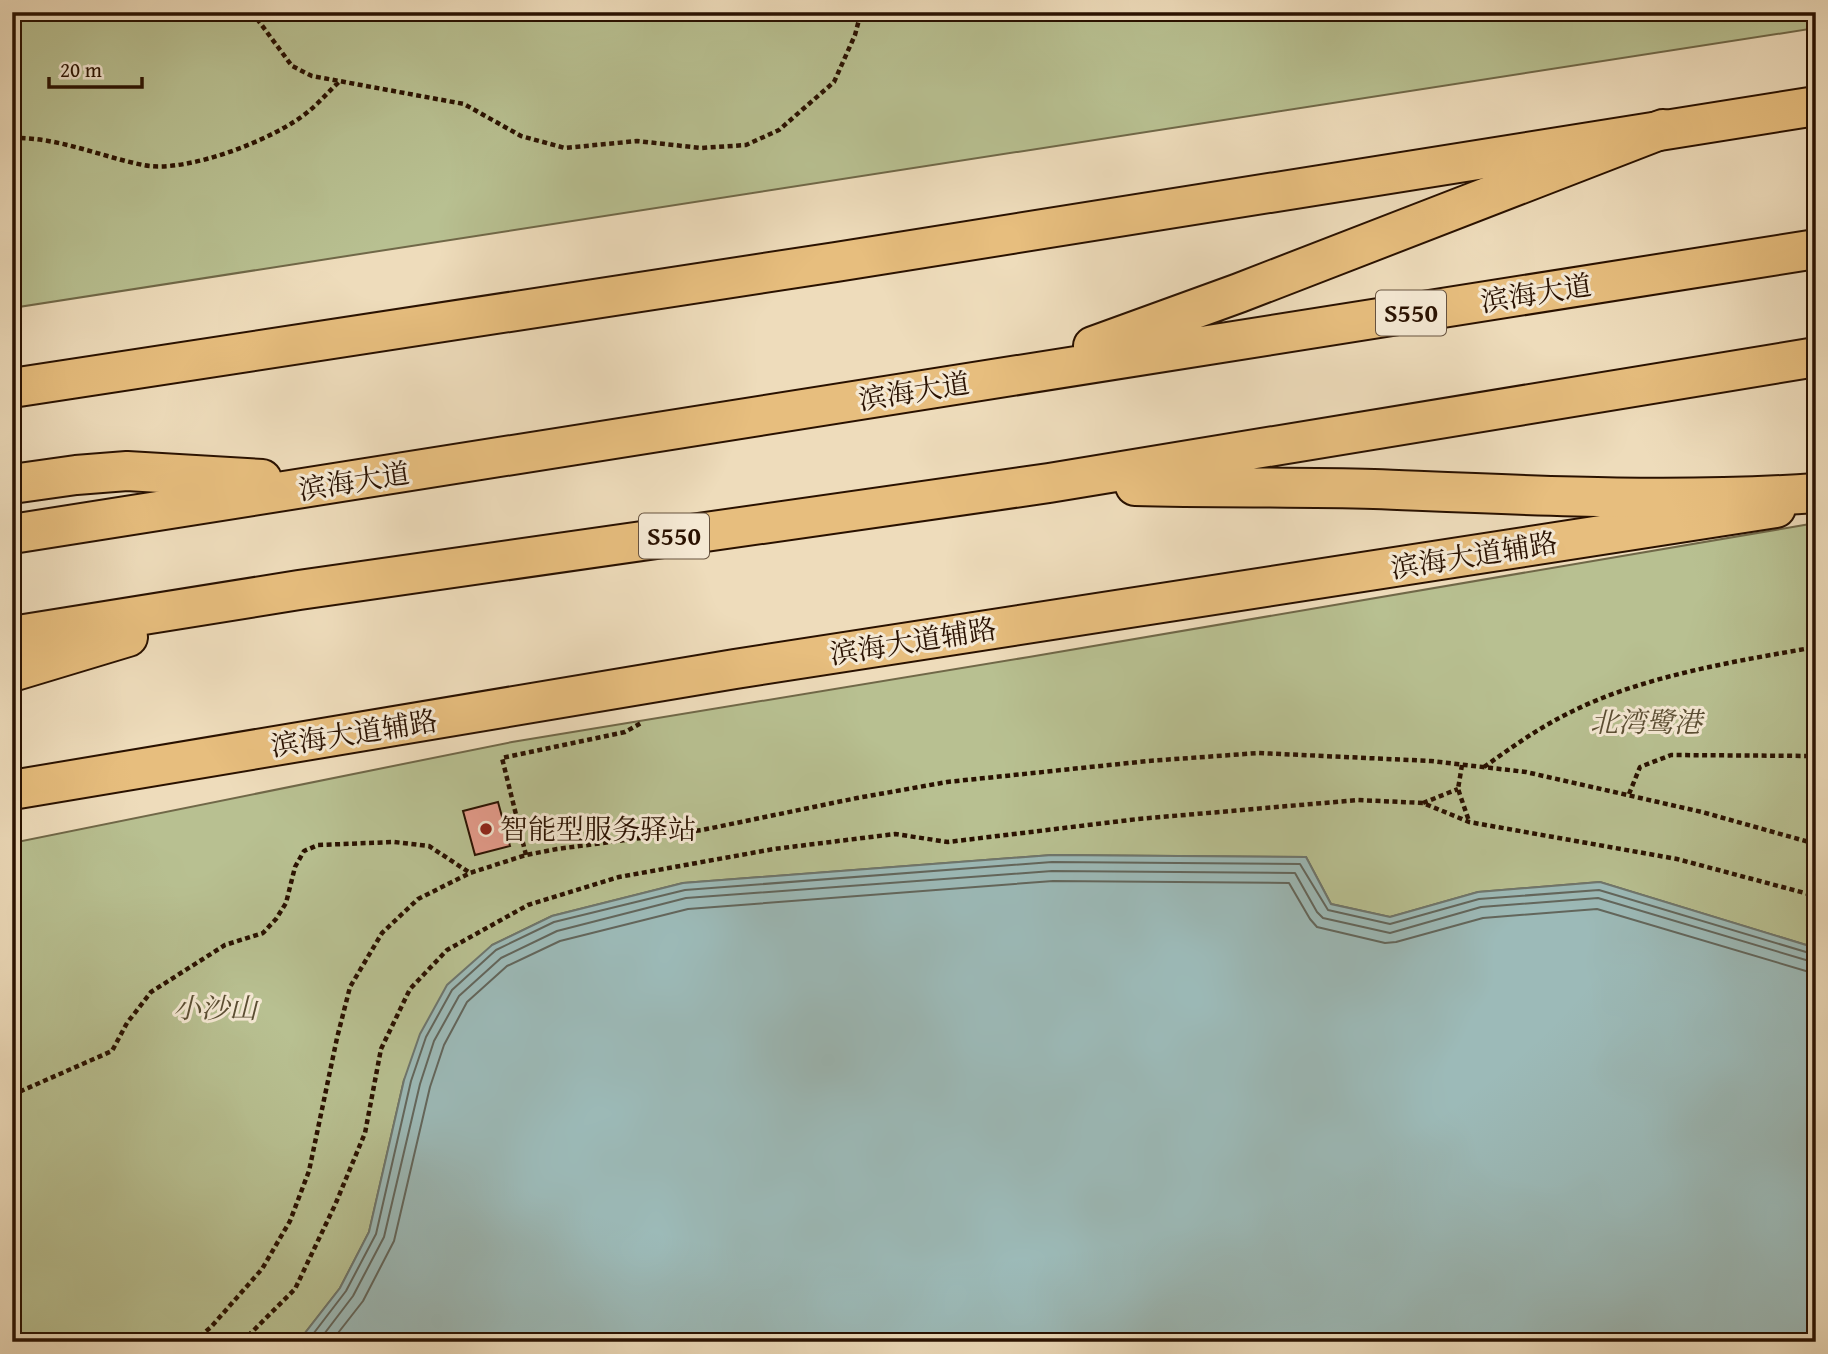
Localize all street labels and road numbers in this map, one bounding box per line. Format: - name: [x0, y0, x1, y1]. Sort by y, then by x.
- street label: 滨海大道: [1477, 263, 1594, 322]
- road number: S550: [1376, 290, 1446, 336]
- street label: 滨海大道: [855, 361, 972, 420]
- street label: 滨海大道: [295, 451, 412, 510]
- road number: S550: [639, 514, 709, 558]
- street label: 滨海大道辅路: [1388, 521, 1560, 588]
- street label: 滨海大道辅路: [827, 607, 999, 674]
- street label: 滨海大道辅路: [268, 699, 440, 766]

